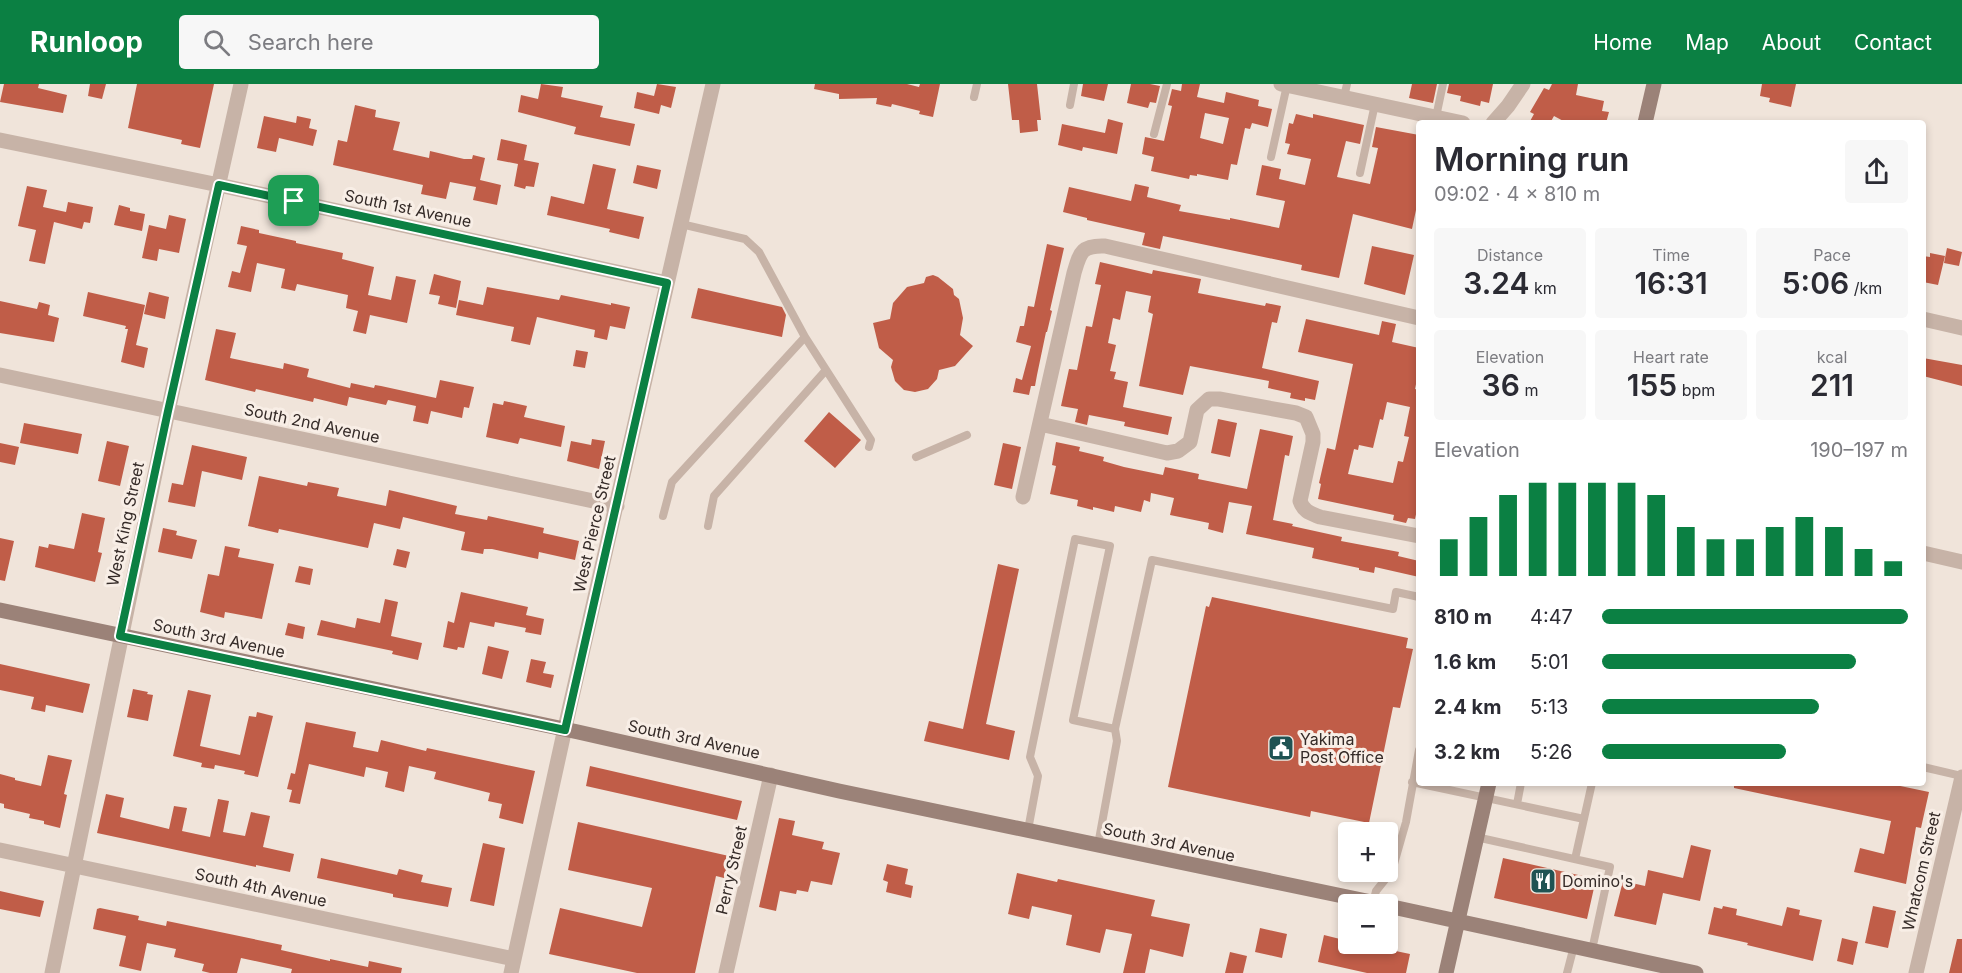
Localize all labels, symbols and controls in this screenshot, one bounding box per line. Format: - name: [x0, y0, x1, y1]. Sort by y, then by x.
- search box: [179, 15, 599, 69]
- text: Runloop: [30, 25, 143, 59]
- icon: search: [200, 26, 233, 59]
- text: Search here: [248, 29, 374, 55]
- text: Home: [1593, 30, 1652, 55]
- text: Map: [1685, 30, 1729, 55]
- text: About: [1762, 30, 1821, 55]
- text: Contact: [1854, 30, 1932, 55]
- text: Morning run: [1434, 139, 1629, 179]
- button: share: [1845, 140, 1908, 203]
- pin: [268, 175, 319, 226]
- text: 09:02 · 4 × 810 m: [1434, 182, 1600, 206]
- icon: arrive: [277, 184, 310, 217]
- street label: South 1st Avenue: [343, 185, 473, 231]
- text: Distance: [1477, 245, 1543, 265]
- text: Time: [1652, 245, 1690, 265]
- text: Pace: [1813, 245, 1851, 265]
- text: 3.24: [1463, 265, 1529, 301]
- text: 16:31: [1634, 265, 1708, 301]
- text: 5:06: [1782, 265, 1849, 301]
- text: km: [1529, 278, 1557, 298]
- text: /km: [1849, 278, 1882, 298]
- text: Elevation: [1476, 347, 1544, 367]
- text: Heart rate: [1633, 347, 1709, 367]
- text: kcal: [1817, 347, 1847, 367]
- text: 36: [1482, 367, 1520, 403]
- text: 155: [1627, 367, 1677, 403]
- text: 211: [1810, 367, 1854, 403]
- text: m: [1520, 380, 1538, 400]
- text: bpm: [1677, 380, 1715, 400]
- street label: South 2nd Avenue: [242, 399, 382, 447]
- text: Elevation: [1434, 438, 1520, 462]
- text: 190–197 m: [1810, 438, 1908, 462]
- street label: West Pierce Street: [569, 454, 619, 594]
- street label: West King Street: [102, 460, 148, 588]
- text: 810 m: [1434, 605, 1492, 629]
- text: 4:47: [1530, 605, 1573, 629]
- street label: South 3rd Avenue: [151, 614, 287, 662]
- text: 1.6 km: [1434, 650, 1496, 674]
- text: 5:01: [1530, 650, 1569, 674]
- text: 2.4 km: [1434, 695, 1501, 719]
- text: 5:13: [1530, 695, 1568, 719]
- street label: South 3rd Avenue: [626, 715, 762, 763]
- place label: Yakima Post Office: [1300, 729, 1384, 767]
- public building icon: Yakima Post Office: [1266, 733, 1296, 763]
- text: 3.2 km: [1434, 740, 1500, 764]
- text: 5:26: [1530, 740, 1573, 764]
- street label: Whatcom Street: [1898, 809, 1944, 933]
- street label: South 3rd Avenue: [1101, 818, 1237, 866]
- map controls: [1338, 822, 1398, 954]
- button: +: [1338, 822, 1398, 882]
- street label: Perry Street: [711, 824, 751, 916]
- street label: South 4th Avenue: [193, 863, 329, 911]
- restaurant icon: Domino's: [1528, 866, 1558, 896]
- place label: Domino's: [1562, 871, 1633, 891]
- button: −: [1338, 894, 1398, 954]

